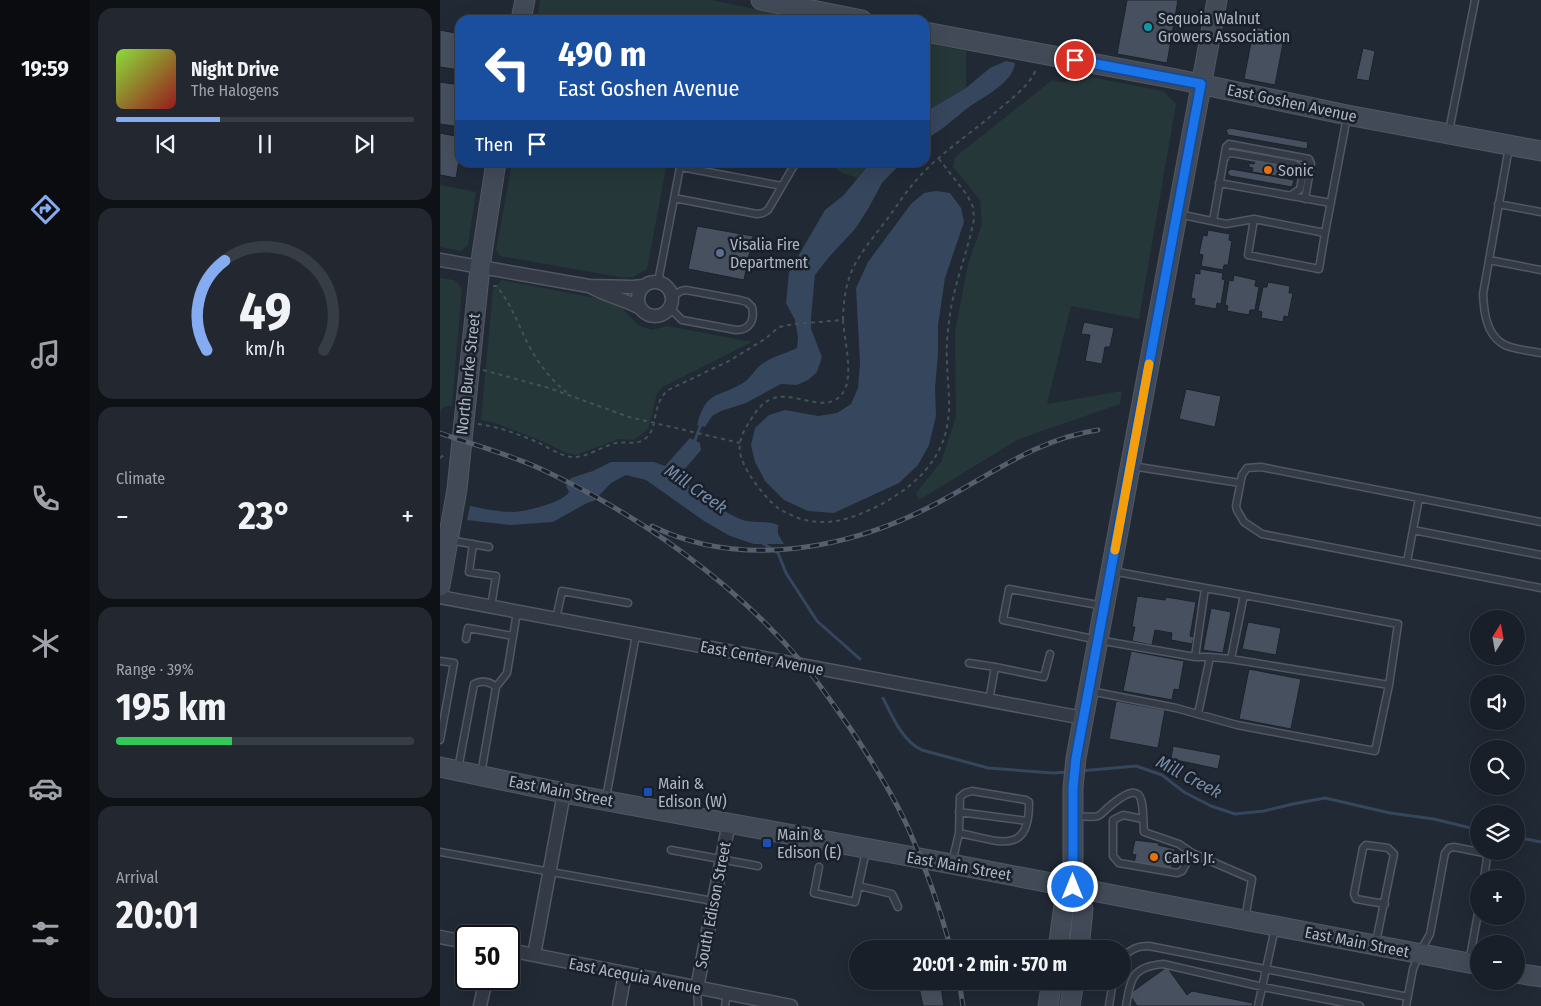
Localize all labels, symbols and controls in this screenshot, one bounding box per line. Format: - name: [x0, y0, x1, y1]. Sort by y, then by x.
- place label: Sequoia Walnut Growers Association: [1158, 9, 1290, 46]
- marker: Sequoia Walnut Growers Association: [1142, 21, 1154, 33]
- text: 490 m: [558, 33, 647, 75]
- icon: left: [475, 35, 540, 100]
- pin: [1054, 39, 1096, 81]
- icon: arrive: [1061, 46, 1089, 74]
- text: 19:59: [21, 55, 69, 82]
- text: Night Drive: [191, 58, 279, 81]
- text: East Goshen Avenue: [558, 75, 739, 102]
- street label: East Goshen Avenue: [1226, 80, 1359, 126]
- text: The Halogens: [191, 81, 279, 100]
- icon: previous: [152, 130, 180, 158]
- icon: pause: [251, 130, 279, 158]
- icon: next: [350, 130, 378, 158]
- icon: arrive: [523, 130, 551, 158]
- text: Then: [475, 133, 513, 156]
- place label: Sonic: [1278, 161, 1314, 180]
- marker: Sonic: [1262, 164, 1274, 176]
- icon: directions: [28, 192, 63, 227]
- place label: Visalia Fire Department: [730, 235, 809, 272]
- marker: Visalia Fire Department: [714, 247, 726, 259]
- text: 49: [239, 280, 291, 343]
- street label: North Burke Street: [452, 312, 484, 436]
- icon: music: [28, 337, 63, 372]
- text: km/h: [245, 338, 285, 360]
- water label: Mill Creek: [660, 460, 732, 519]
- text: Climate: [116, 469, 165, 488]
- icon: phone: [28, 481, 63, 516]
- text: 23°: [238, 493, 292, 539]
- text: −: [116, 500, 129, 533]
- text: +: [401, 500, 414, 533]
- north arrow: [1470, 610, 1525, 665]
- map controls: [1470, 610, 1525, 990]
- icon: climate: [28, 626, 63, 661]
- street label: East Center Avenue: [699, 637, 825, 679]
- text: Range · 39%: [116, 660, 194, 679]
- button: sound: [1470, 675, 1525, 730]
- text: 195 km: [116, 684, 227, 730]
- button: search: [1470, 740, 1525, 795]
- water label: Mill Creek: [1152, 751, 1226, 803]
- icon: car: [28, 771, 63, 806]
- street label: East Main Street: [507, 772, 615, 811]
- place label: Main & Edison (W): [658, 774, 727, 811]
- marker: Main & Edison (W): [642, 786, 654, 798]
- button: layers: [1470, 805, 1525, 860]
- place label: Main & Edison (E): [777, 825, 841, 862]
- marker: Main & Edison (E): [761, 837, 773, 849]
- street label: South Edison Street: [691, 839, 735, 970]
- street label: East Main Street: [905, 847, 1013, 885]
- place label: Carl's Jr.: [1164, 848, 1215, 867]
- marker: Carl's Jr.: [1148, 851, 1160, 863]
- position arrow: [1046, 860, 1098, 912]
- text: Arrival: [116, 868, 158, 887]
- button: +: [1470, 870, 1525, 925]
- text: 20:01: [116, 892, 199, 938]
- icon: filters: [28, 916, 63, 951]
- street label: East Main Street: [1303, 923, 1411, 962]
- speed limit sign: 50: [455, 925, 520, 990]
- button: −: [1470, 935, 1525, 990]
- text: 20:01 · 2 min · 570 m: [913, 953, 1067, 976]
- street label: East Acequia Avenue: [567, 954, 703, 998]

